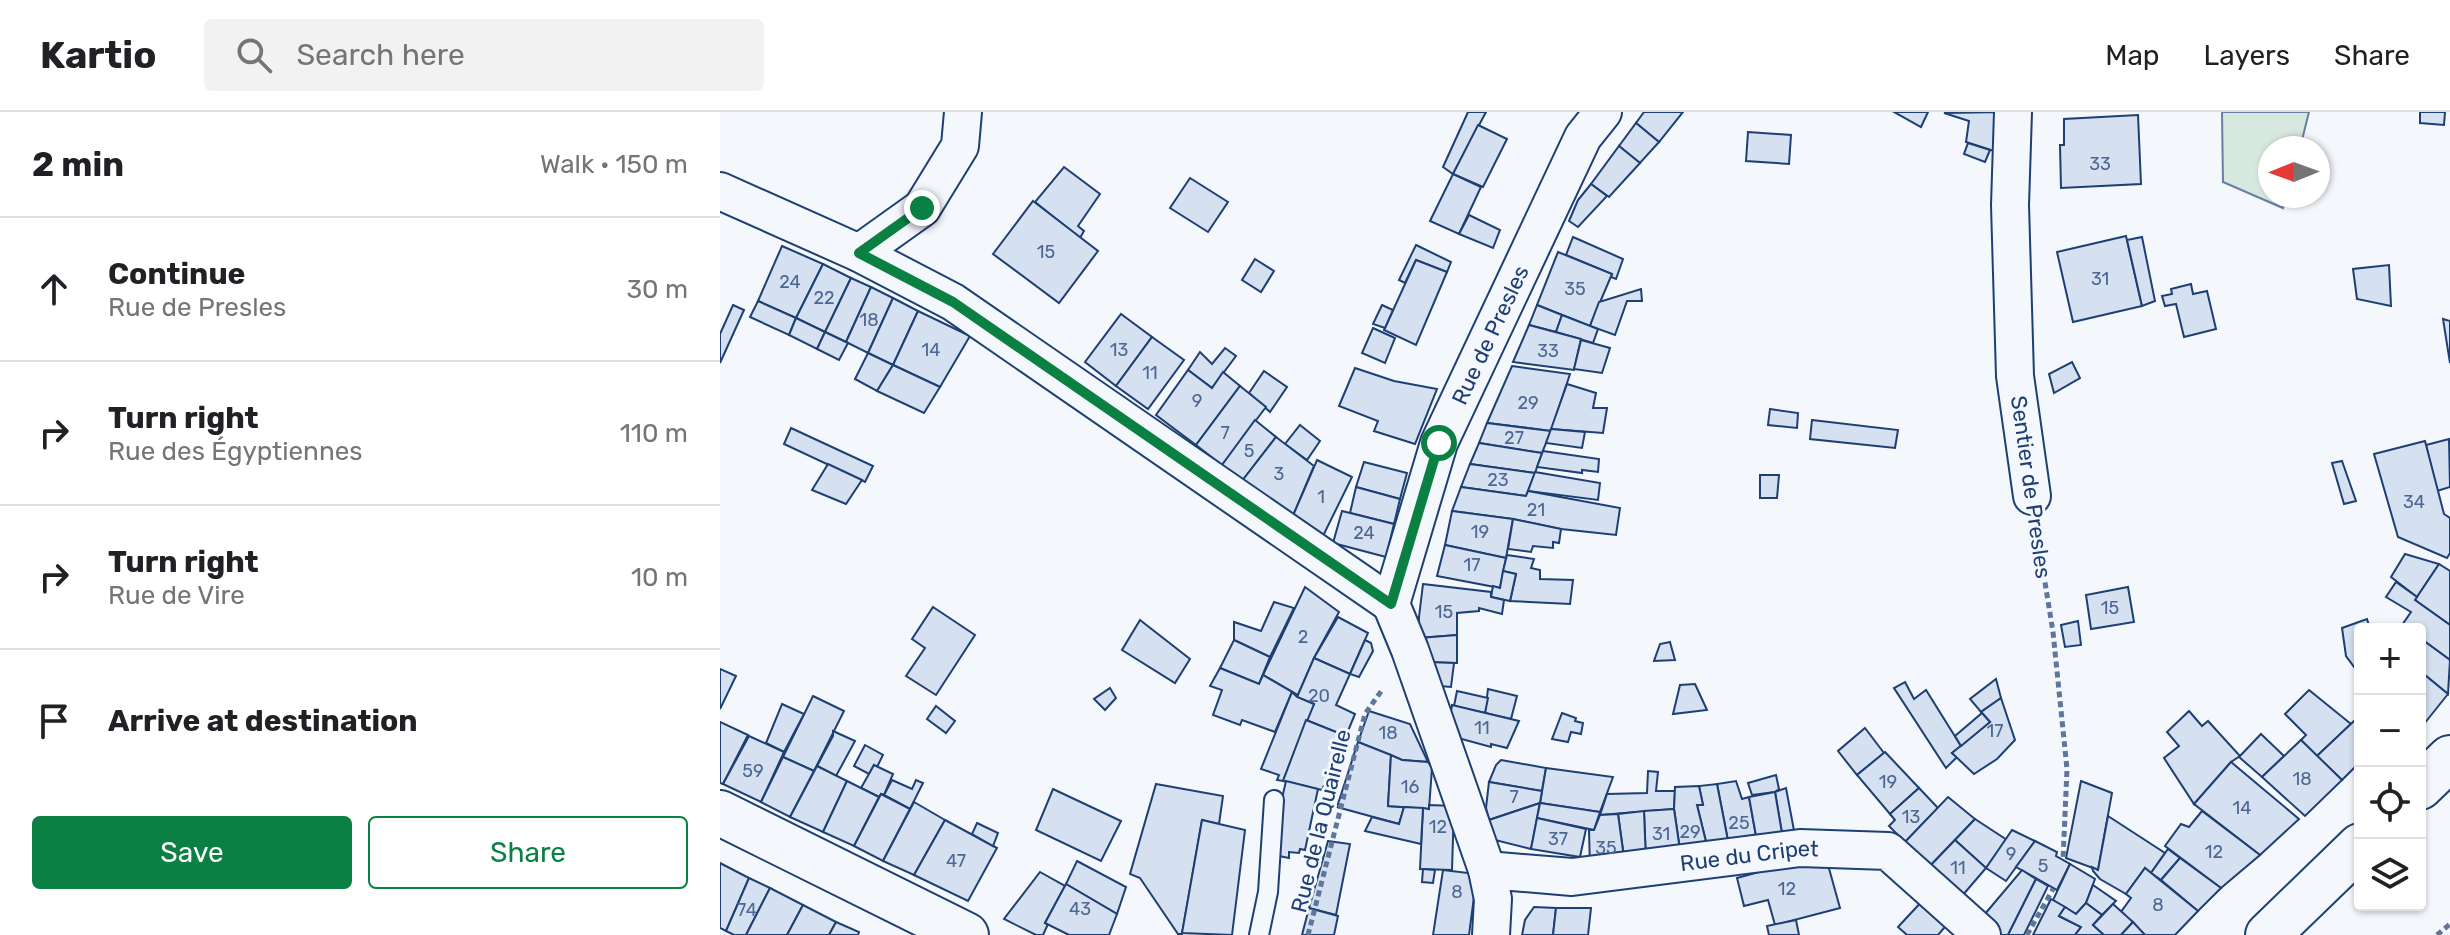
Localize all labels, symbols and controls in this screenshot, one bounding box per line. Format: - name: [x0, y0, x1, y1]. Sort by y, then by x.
- search box: [204, 19, 764, 91]
- text: Kartio: [40, 32, 156, 78]
- icon: search: [232, 33, 276, 77]
- text: Search here: [296, 37, 465, 73]
- text: Map: [2105, 39, 2160, 72]
- text: Layers: [2204, 39, 2290, 72]
- text: Share: [2334, 39, 2410, 72]
- north arrow: [2258, 136, 2330, 208]
- text: 2 min: [32, 144, 124, 185]
- text: Walk · 150 m: [540, 149, 688, 180]
- house number: 33: [2089, 153, 2111, 175]
- route end: [904, 190, 940, 226]
- house number: 15: [1037, 241, 1055, 263]
- text: Continue: [108, 256, 245, 292]
- street label: Rue de Presles: [1446, 261, 1534, 409]
- icon: ahead: [32, 267, 76, 311]
- house number: 31: [2091, 268, 2109, 290]
- house number: 24: [779, 271, 801, 293]
- text: 30 m: [626, 274, 688, 305]
- house number: 35: [1564, 278, 1586, 300]
- house number: 22: [813, 287, 835, 309]
- text: Rue de Presles: [108, 292, 286, 323]
- house number: 18: [859, 309, 879, 331]
- house number: 14: [922, 339, 940, 361]
- house number: 13: [1110, 339, 1128, 361]
- house number: 33: [1537, 340, 1559, 362]
- house number: 11: [1142, 362, 1158, 384]
- house number: 9: [1192, 390, 1202, 412]
- house number: 29: [1517, 392, 1539, 414]
- street label: Sentier de Presles: [2005, 394, 2057, 580]
- text: Turn right: [108, 400, 259, 436]
- icon: right: [32, 411, 76, 455]
- text: 110 m: [620, 418, 688, 449]
- house number: 7: [1220, 422, 1230, 444]
- route start: [1421, 425, 1457, 461]
- house number: 27: [1504, 427, 1524, 449]
- text: Rue des Égyptiennes: [108, 436, 362, 467]
- house number: 5: [1244, 440, 1254, 462]
- house number: 3: [1274, 463, 1284, 485]
- house number: 23: [1487, 469, 1509, 491]
- house number: 1: [1317, 486, 1325, 508]
- house number: 34: [2403, 491, 2425, 513]
- house number: 21: [1527, 499, 1545, 521]
- house number: 19: [1471, 521, 1489, 543]
- house number: 24: [1353, 522, 1375, 544]
- text: Turn right: [108, 544, 259, 580]
- house number: 17: [1464, 554, 1480, 576]
- icon: right: [32, 555, 76, 599]
- text: 10 m: [631, 562, 688, 593]
- text: Rue de Vire: [108, 580, 245, 611]
- house number: 15: [2101, 597, 2119, 619]
- house number: 15: [1435, 601, 1453, 623]
- map controls: [2354, 623, 2426, 911]
- button: +: [2354, 623, 2426, 695]
- house number: 2: [1298, 626, 1308, 648]
- house number: 20: [1308, 685, 1330, 707]
- button: −: [2354, 695, 2426, 767]
- icon: arrive: [32, 699, 76, 743]
- text: Arrive at destination: [108, 703, 418, 739]
- house number: 11: [1474, 717, 1490, 739]
- house number: 17: [1987, 720, 2003, 742]
- house number: 18: [1378, 722, 1398, 744]
- street label: Rue de la Quairelle: [1285, 726, 1357, 916]
- house number: 59: [742, 760, 764, 782]
- button: locate: [2354, 767, 2426, 839]
- house number: 18: [2292, 768, 2312, 790]
- house number: 19: [1879, 771, 1897, 793]
- house number: 16: [1401, 776, 1419, 798]
- house number: 7: [1509, 786, 1519, 808]
- house number: 14: [2233, 797, 2251, 819]
- house number: 13: [1902, 806, 1920, 828]
- house number: 25: [1728, 812, 1750, 834]
- button: Save: [32, 816, 352, 889]
- button: Share: [368, 816, 688, 889]
- house number: 12: [1429, 816, 1447, 838]
- house number: 29: [1679, 821, 1701, 843]
- house number: 31: [1652, 823, 1670, 845]
- house number: 37: [1548, 828, 1568, 850]
- street label: Rue du Cripet: [1678, 834, 1819, 877]
- house number: 35: [1595, 837, 1617, 859]
- button: layers: [2354, 839, 2426, 911]
- house number: 12: [2205, 841, 2223, 863]
- house number: 9: [2006, 843, 2016, 865]
- house number: 47: [946, 850, 966, 872]
- house number: 5: [2038, 855, 2048, 877]
- house number: 11: [1950, 857, 1966, 879]
- house number: 12: [1778, 878, 1796, 900]
- house number: 8: [1451, 881, 1463, 903]
- house number: 8: [2152, 894, 2164, 916]
- house number: 43: [1069, 898, 1091, 920]
- house number: 74: [737, 899, 757, 921]

